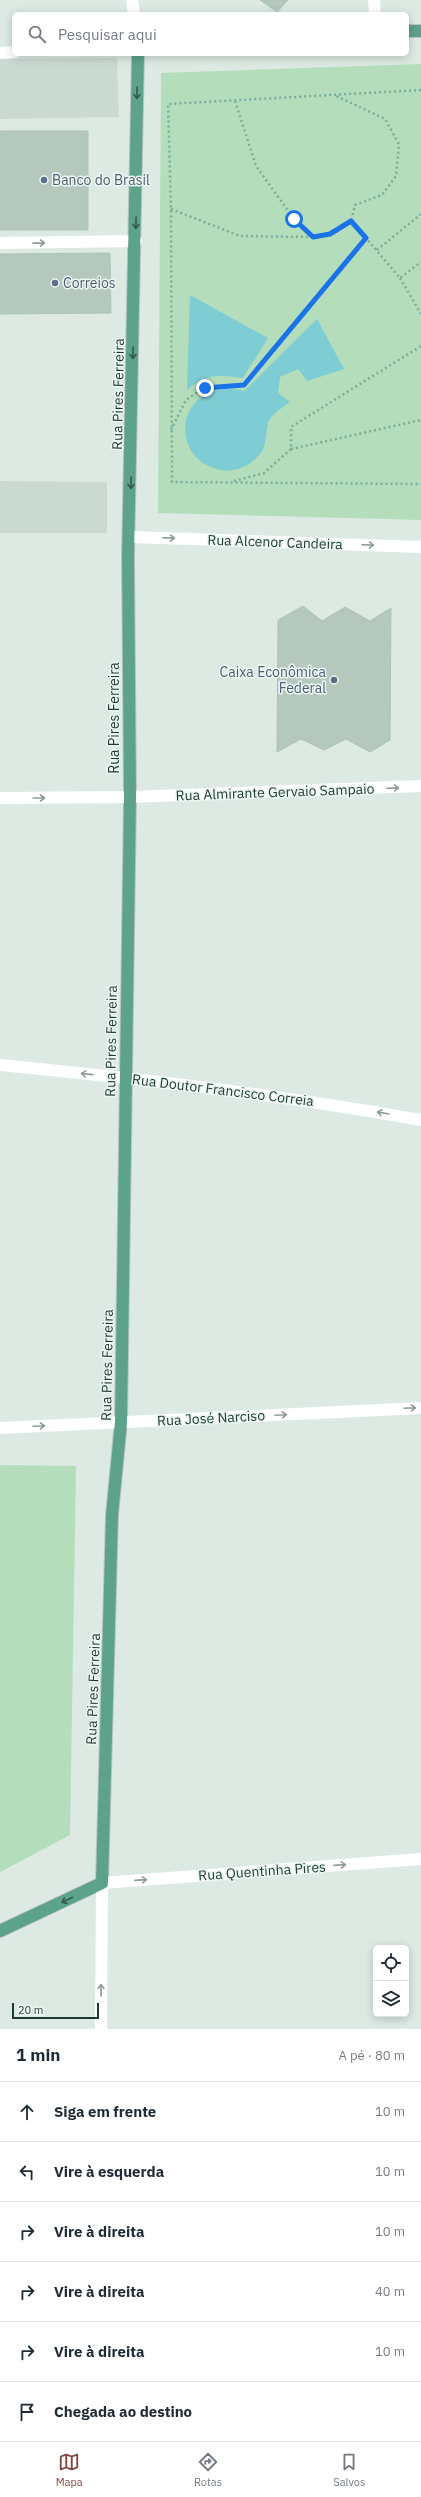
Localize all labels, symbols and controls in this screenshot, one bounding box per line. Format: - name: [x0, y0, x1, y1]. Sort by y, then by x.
- search box: [12, 12, 409, 56]
- icon: search: [26, 23, 48, 45]
- text: Pesquisar aqui: [58, 25, 157, 44]
- one-way arrow: [133, 86, 141, 99]
- place label: Banco do Brasil: [52, 171, 150, 189]
- marker: Banco do Brasil: [39, 175, 49, 185]
- route start: [285, 210, 303, 228]
- one-way arrow: [132, 216, 140, 229]
- one-way arrow: [32, 239, 45, 247]
- place label: Correios: [63, 274, 116, 292]
- marker: Correios: [50, 278, 60, 288]
- street label: Rua Pires Ferreira: [108, 337, 128, 450]
- one-way arrow: [130, 346, 137, 359]
- route end: [196, 379, 214, 397]
- one-way arrow: [127, 476, 135, 489]
- street label: Rua Alcenor Candeira: [207, 531, 343, 553]
- one-way arrow: [162, 534, 175, 542]
- one-way arrow: [361, 542, 374, 549]
- street label: Rua Pires Ferreira: [105, 662, 123, 774]
- place label: Caixa Econômica Federal: [220, 663, 327, 697]
- marker: Caixa Econômica Federal: [329, 675, 339, 685]
- street label: Rua Almirante Gervaio Sampaio: [175, 780, 375, 804]
- one-way arrow: [386, 784, 399, 791]
- one-way arrow: [32, 794, 45, 802]
- street label: Rua Pires Ferreira: [101, 984, 121, 1097]
- one-way arrow: [81, 1070, 94, 1078]
- street label: Rua Doutor Francisco Correia: [131, 1070, 315, 1110]
- one-way arrow: [376, 1109, 389, 1117]
- street label: Rua Pires Ferreira: [97, 1308, 117, 1421]
- one-way arrow: [404, 1404, 417, 1412]
- street label: Rua José Narciso: [157, 1406, 266, 1430]
- one-way arrow: [274, 1411, 287, 1418]
- one-way arrow: [32, 1423, 45, 1430]
- street label: Rua Pires Ferreira: [82, 1632, 104, 1745]
- street label: Rua Quentinha Pires: [198, 1858, 327, 1884]
- one-way arrow: [333, 1862, 346, 1869]
- one-way arrow: [134, 1877, 147, 1884]
- one-way arrow: [61, 1897, 73, 1904]
- map controls: [373, 1945, 409, 2017]
- button: locate: [373, 1945, 409, 1981]
- button: layers: [373, 1981, 409, 2017]
- one-way arrow: [97, 1984, 105, 1997]
- scale bar: [12, 2001, 99, 2020]
- text: 20 m: [18, 2003, 43, 2017]
- text: 1 min: [16, 2044, 60, 2066]
- text: A pé · 80 m: [339, 2047, 405, 2064]
- icon: ahead: [16, 2101, 38, 2123]
- text: Siga em frente: [54, 2102, 156, 2121]
- text: 10 m: [375, 2103, 405, 2120]
- icon: left: [16, 2161, 38, 2183]
- text: Vire à esquerda: [54, 2162, 164, 2181]
- text: 10 m: [375, 2163, 405, 2180]
- icon: right: [16, 2221, 38, 2243]
- text: Vire à direita: [54, 2222, 144, 2241]
- text: 10 m: [375, 2223, 405, 2240]
- icon: right: [16, 2281, 38, 2303]
- text: Vire à direita: [54, 2282, 144, 2301]
- text: 40 m: [375, 2283, 405, 2300]
- icon: right: [16, 2341, 38, 2363]
- text: Vire à direita: [54, 2342, 144, 2361]
- text: 10 m: [375, 2343, 405, 2360]
- icon: arrive: [16, 2401, 38, 2423]
- text: Chegada ao destino: [54, 2402, 192, 2421]
- tab: Mapa: [56, 2451, 83, 2489]
- tab: Rotas: [194, 2451, 222, 2489]
- tab: Salvos: [333, 2451, 365, 2489]

